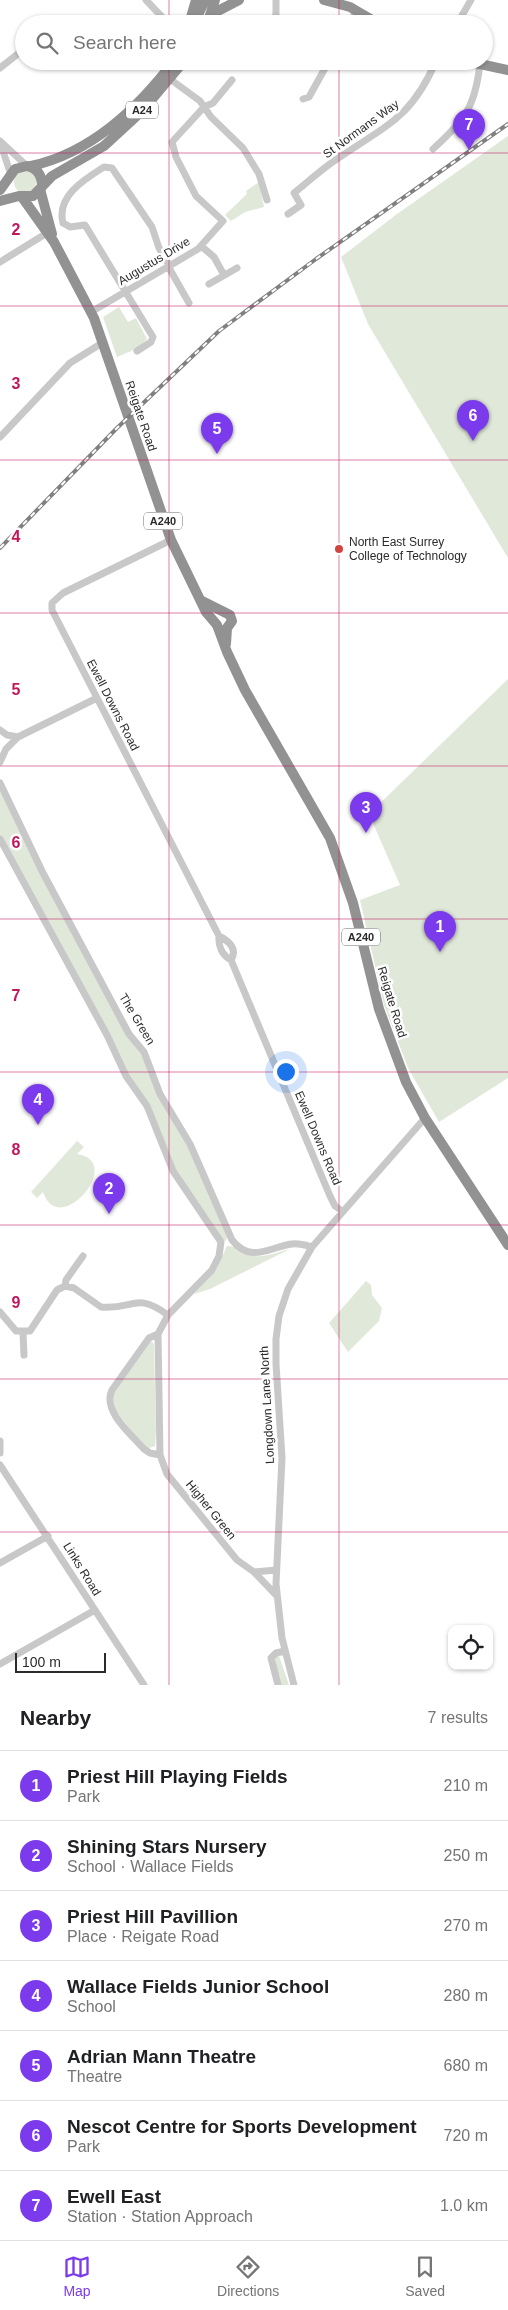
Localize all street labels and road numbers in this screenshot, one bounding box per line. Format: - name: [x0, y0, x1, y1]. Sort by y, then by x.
- street label: St Normans Way: [320, 97, 402, 161]
- road number: A24: [126, 102, 158, 118]
- street label: Augustus Drive: [116, 234, 193, 288]
- street label: Reigate Road: [122, 379, 160, 453]
- road number: A240: [144, 512, 182, 530]
- street label: Ewell Downs Road: [84, 657, 142, 753]
- road number: A240: [342, 929, 380, 946]
- street label: Reigate Road: [375, 965, 409, 1039]
- street label: The Green: [116, 991, 158, 1047]
- street label: Ewell Downs Road: [292, 1089, 344, 1187]
- street label: Longdown Lane North: [257, 1346, 277, 1464]
- street label: Higher Green: [183, 1478, 239, 1542]
- street label: Links Road: [60, 1540, 104, 1598]

